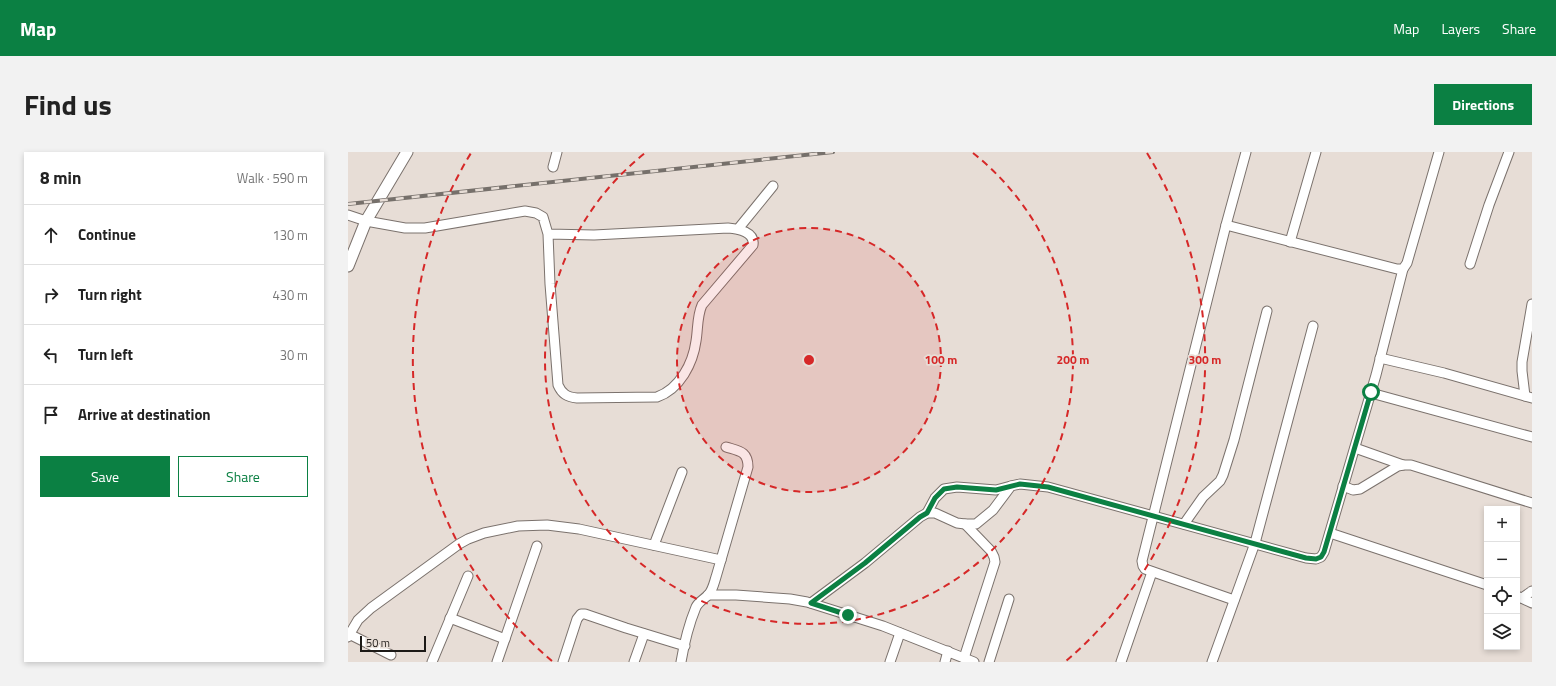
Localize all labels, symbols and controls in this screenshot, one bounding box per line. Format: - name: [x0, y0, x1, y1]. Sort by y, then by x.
- text: Map: [20, 14, 56, 43]
- text: Map: [1393, 18, 1419, 39]
- text: Layers: [1441, 18, 1480, 39]
- text: Share: [1502, 18, 1536, 39]
- text: Find us: [24, 83, 112, 126]
- button: Directions: [1434, 84, 1532, 125]
- text: 8 min: [40, 165, 81, 191]
- text: Walk · 590 m: [237, 168, 308, 188]
- text: Continue: [78, 223, 136, 246]
- icon: ahead: [40, 224, 62, 246]
- text: 130 m: [272, 225, 308, 245]
- text: Turn right: [78, 283, 142, 306]
- icon: right: [40, 284, 62, 306]
- text: 430 m: [272, 285, 308, 305]
- text: Turn left: [78, 343, 133, 366]
- icon: left: [40, 344, 62, 366]
- text: 30 m: [280, 345, 308, 365]
- text: 100 m: [925, 350, 957, 369]
- text: 200 m: [1057, 350, 1089, 369]
- text: 300 m: [1189, 350, 1221, 369]
- centre of rings: [802, 353, 816, 367]
- route start: [1362, 383, 1380, 401]
- text: Arrive at destination: [78, 403, 211, 426]
- icon: arrive: [40, 404, 62, 426]
- button: Save: [40, 456, 170, 497]
- button: Share: [178, 456, 308, 497]
- map controls: [1484, 506, 1520, 650]
- button: +: [1484, 506, 1520, 542]
- button: −: [1484, 542, 1520, 578]
- button: locate: [1484, 578, 1520, 614]
- route end: [839, 606, 857, 624]
- button: layers: [1484, 614, 1520, 650]
- scale bar: [360, 634, 426, 653]
- text: 50 m: [366, 635, 390, 651]

